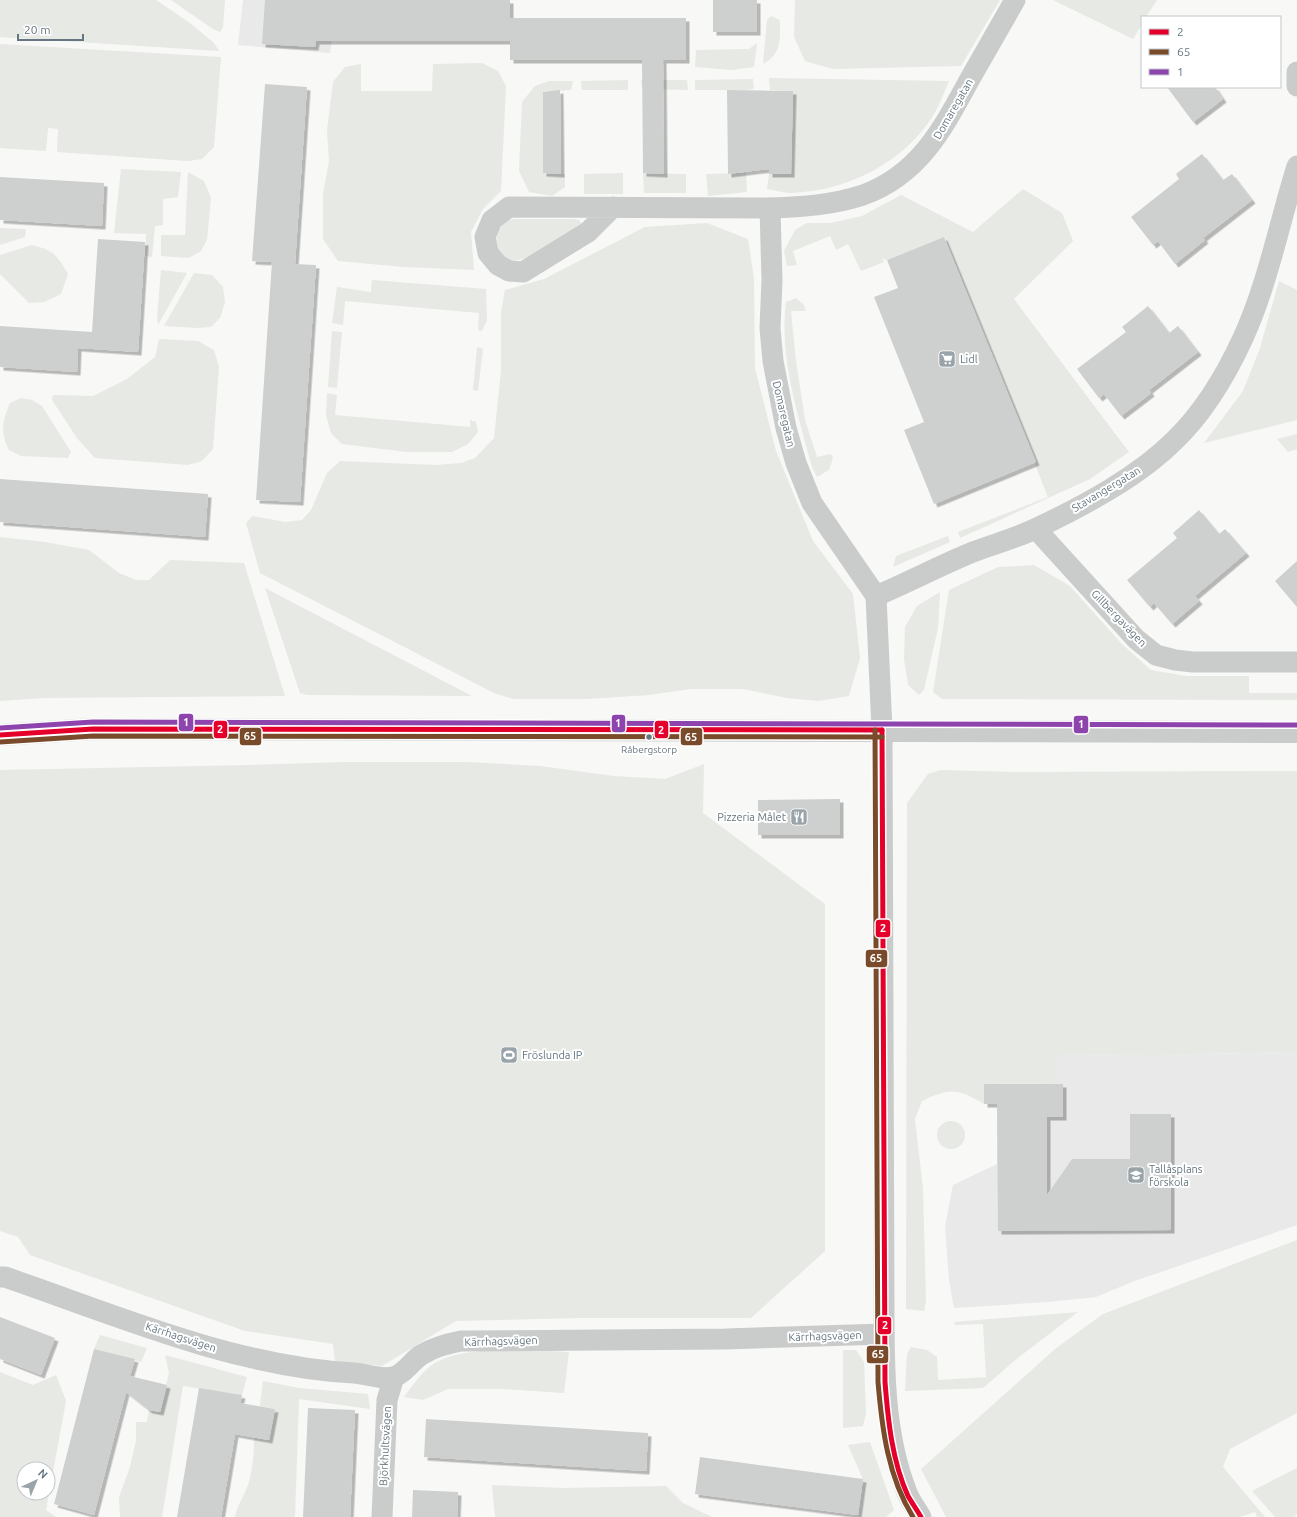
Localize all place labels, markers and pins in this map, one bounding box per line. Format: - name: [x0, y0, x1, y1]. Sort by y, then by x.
- supermarket icon: Lidl: [937, 349, 957, 369]
- place label: Lidl: [960, 353, 978, 365]
- marker: Råbergstorp: [644, 732, 654, 742]
- place label: Råbergstorp: [621, 744, 677, 755]
- restaurant icon: Pizzeria Målet: [789, 807, 809, 827]
- place label: Pizzeria Målet: [717, 811, 787, 823]
- sports icon: Fröslunda IP: [499, 1045, 519, 1065]
- place label: Fröslunda IP: [522, 1049, 583, 1061]
- place label: Tallåsplans förskola: [1149, 1163, 1203, 1188]
- school or university icon: Tallåsplans förskola: [1126, 1165, 1146, 1185]

